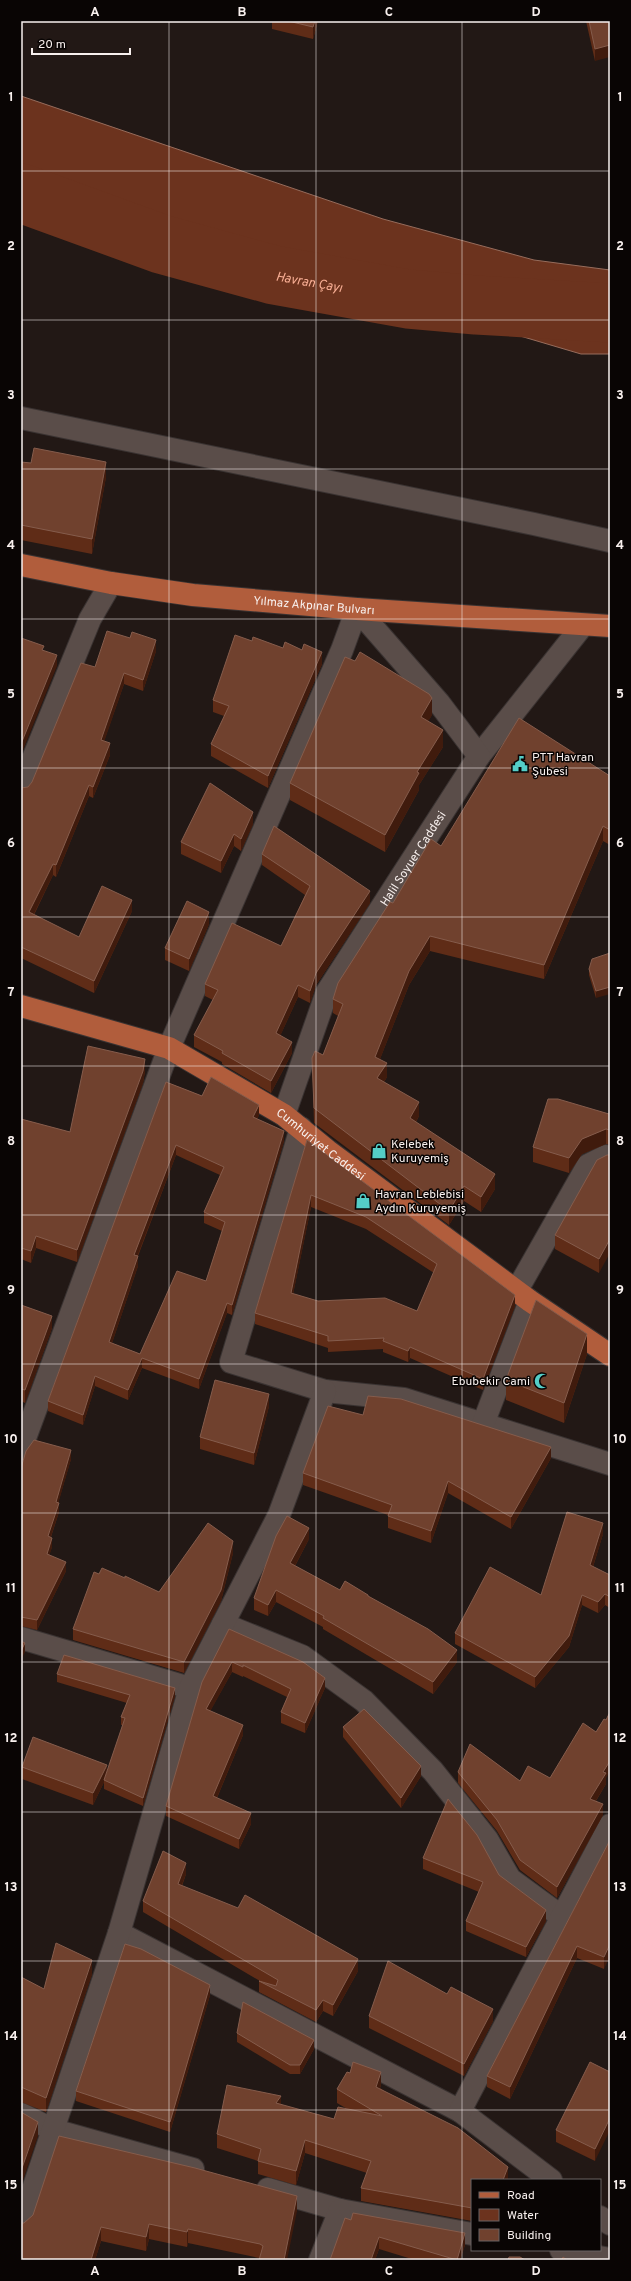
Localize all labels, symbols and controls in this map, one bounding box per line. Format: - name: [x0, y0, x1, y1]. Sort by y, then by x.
- text: A: [90, 5, 100, 21]
- text: B: [238, 5, 247, 21]
- text: C: [385, 5, 393, 21]
- text: D: [531, 5, 541, 21]
- scale bar: [32, 30, 130, 56]
- text: 20 m: [38, 37, 66, 53]
- text: 1: [8, 90, 14, 106]
- text: 1: [617, 90, 623, 106]
- text: 2: [7, 239, 15, 255]
- text: 2: [616, 239, 624, 255]
- water label: Havran Çayı: [274, 269, 344, 297]
- text: 3: [7, 388, 15, 404]
- text: 3: [616, 388, 624, 404]
- text: 4: [7, 538, 15, 554]
- text: 4: [616, 538, 624, 554]
- street label: Yılmaz Akpınar Bulvarı: [253, 593, 375, 619]
- text: 5: [7, 687, 15, 703]
- text: 5: [616, 687, 624, 703]
- place label: PTT Havran Şubesi: [532, 750, 594, 780]
- public building icon: PTT Havran Şubesi: [511, 755, 529, 773]
- street label: Halil Soyuer Caddesi: [377, 808, 450, 910]
- text: 6: [7, 836, 15, 852]
- text: 6: [616, 836, 624, 852]
- text: 7: [8, 985, 15, 1001]
- text: 7: [617, 985, 624, 1001]
- street label: Cumhuriyet Caddesi: [273, 1105, 368, 1185]
- text: 8: [7, 1134, 15, 1150]
- text: 8: [616, 1134, 624, 1150]
- place label: Kelebek Kuruyemiş: [391, 1137, 449, 1167]
- shop icon: Kelebek Kuruyemiş: [370, 1142, 388, 1160]
- place label: Havran Leblebisi Aydın Kuruyemiş: [375, 1187, 466, 1217]
- shop icon: Havran Leblebisi Aydın Kuruyemiş: [354, 1192, 372, 1210]
- text: 9: [7, 1283, 15, 1299]
- text: 9: [616, 1283, 624, 1299]
- mosque icon: Ebubekir Cami: [533, 1372, 551, 1390]
- place label: Ebubekir Cami: [452, 1374, 530, 1390]
- text: 10: [4, 1432, 18, 1448]
- text: 10: [613, 1432, 627, 1448]
- text: 11: [6, 1581, 16, 1597]
- text: 11: [615, 1581, 625, 1597]
- text: 12: [4, 1731, 18, 1747]
- text: 12: [613, 1731, 627, 1747]
- text: 13: [5, 1880, 18, 1896]
- text: 13: [614, 1880, 627, 1896]
- text: 14: [4, 2029, 18, 2045]
- text: 14: [613, 2029, 627, 2045]
- text: 15: [4, 2178, 18, 2194]
- text: 15: [613, 2178, 627, 2194]
- legend: [471, 2179, 601, 2251]
- text: Road: [507, 2188, 535, 2204]
- text: Water: [507, 2208, 539, 2224]
- text: Building: [507, 2228, 551, 2244]
- text: A: [90, 2264, 100, 2280]
- text: B: [238, 2264, 247, 2280]
- text: C: [385, 2264, 393, 2280]
- text: D: [531, 2264, 541, 2280]

